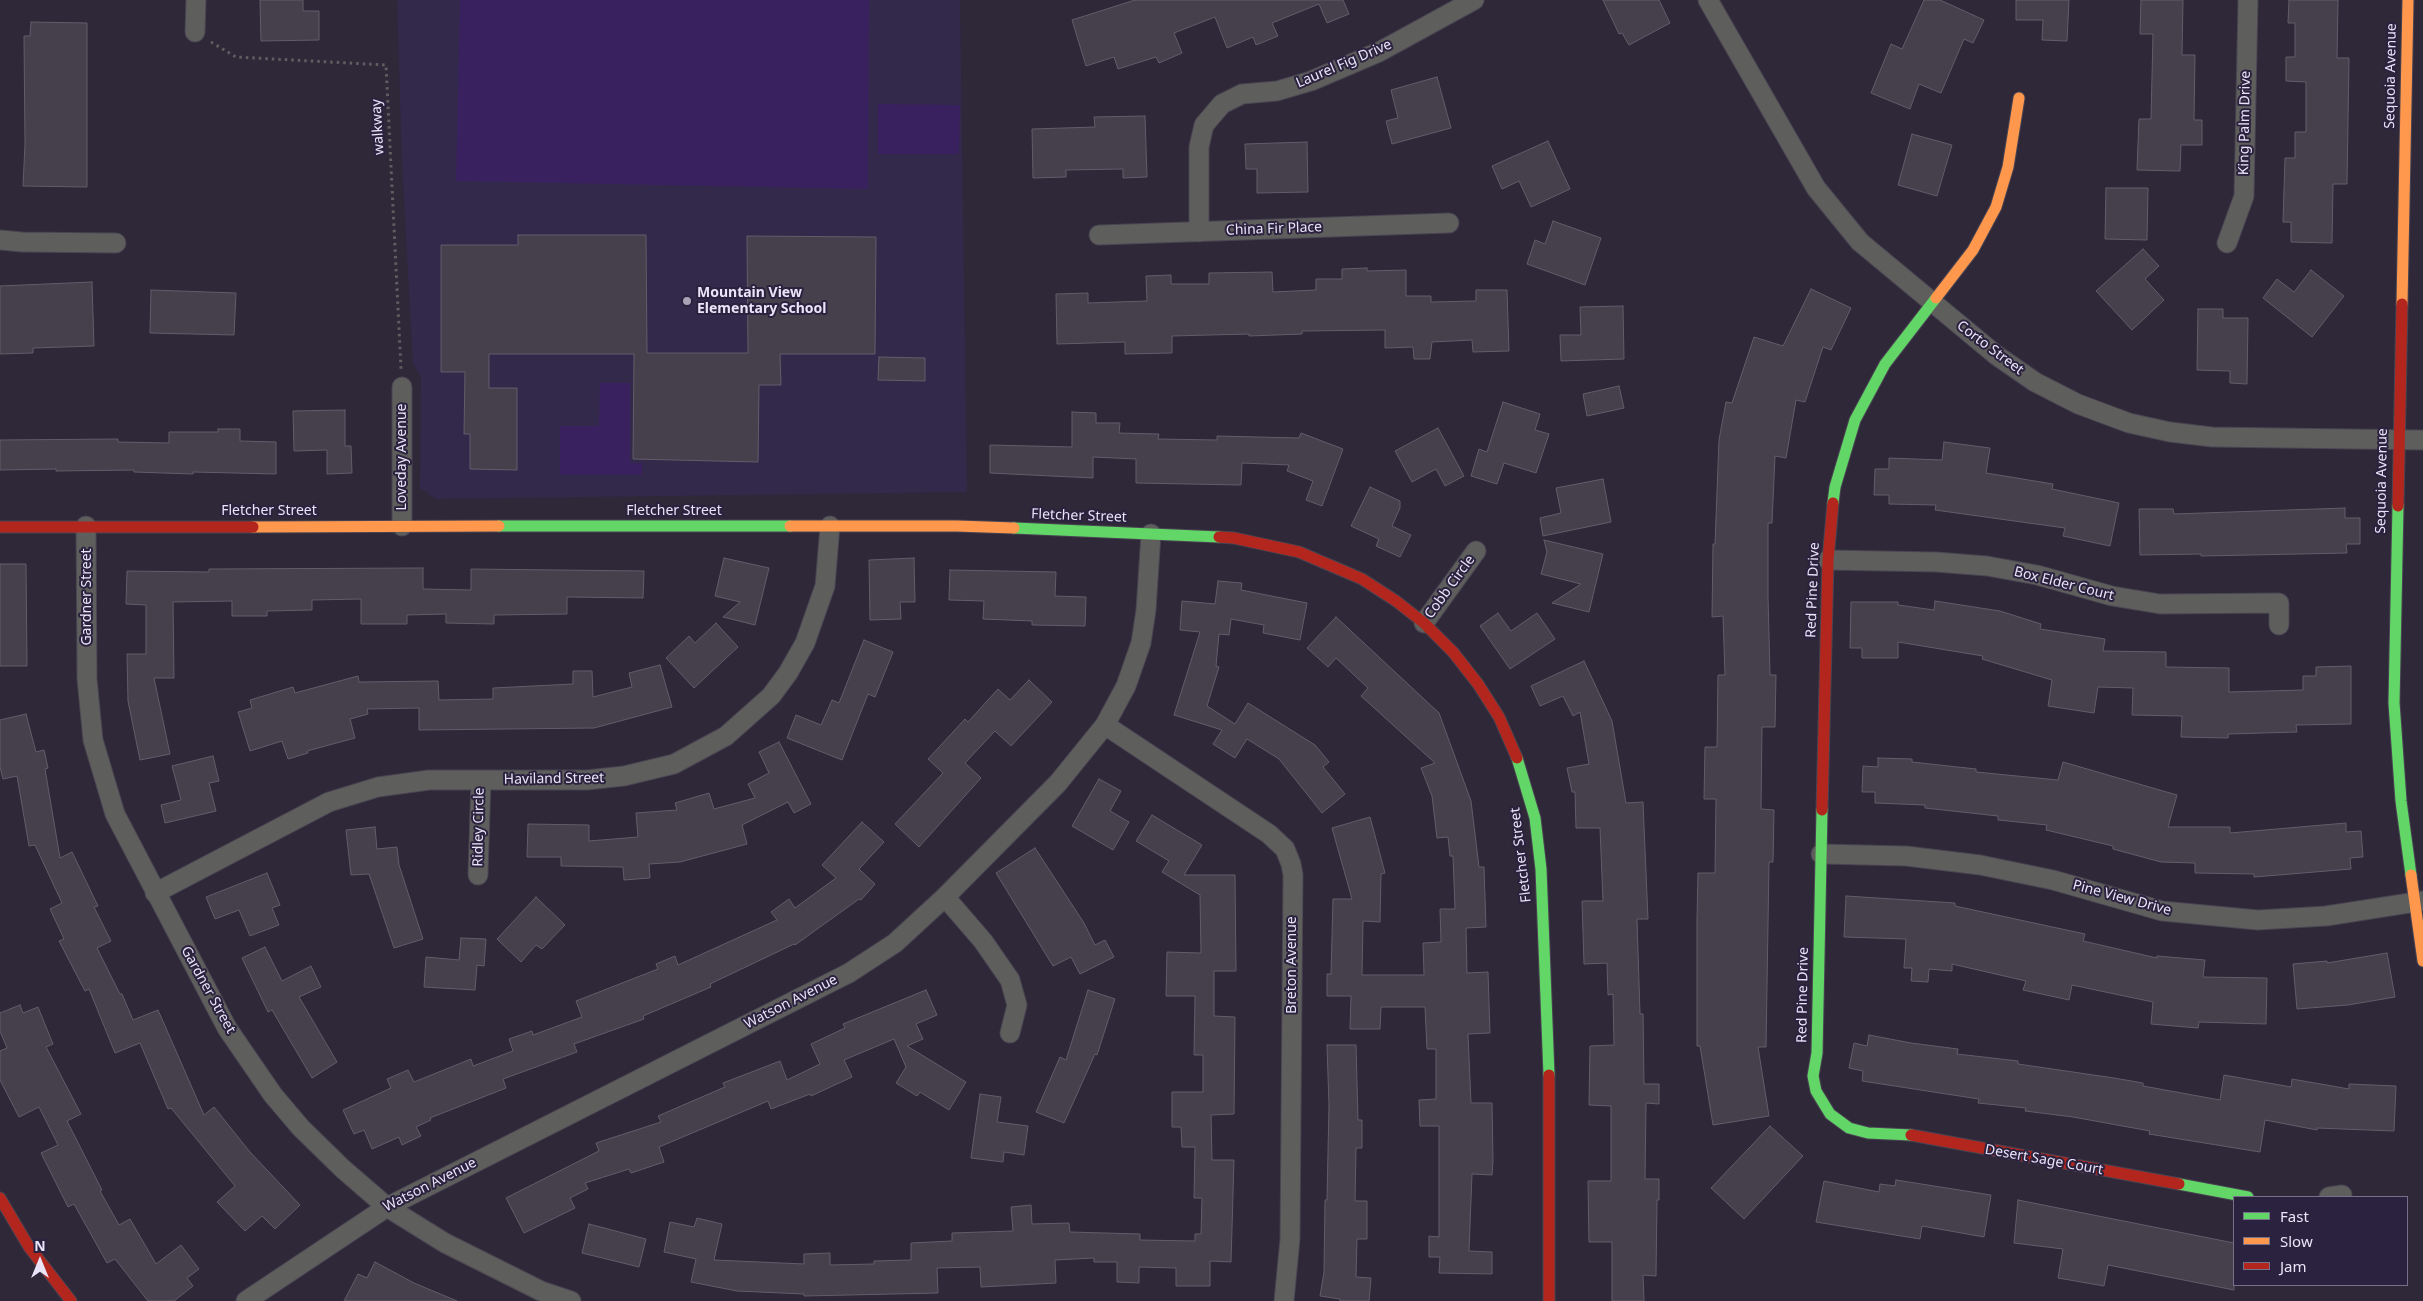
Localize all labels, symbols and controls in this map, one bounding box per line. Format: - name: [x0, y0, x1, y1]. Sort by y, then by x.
- street label: Sequoia Avenue: [2382, 23, 2400, 129]
- street label: Laurel Fig Drive: [1294, 36, 1394, 92]
- street label: King Palm Drive: [2236, 71, 2254, 175]
- street label: walkway: [368, 99, 388, 155]
- street label: China Fir Place: [1226, 219, 1322, 239]
- place label: Mountain View Elementary School: [697, 285, 827, 318]
- marker: Mountain View Elementary School: [681, 295, 693, 307]
- street label: Corto Street: [1953, 317, 2027, 379]
- street label: Loveday Avenue: [394, 404, 410, 510]
- street label: Sequoia Avenue: [2373, 428, 2391, 534]
- street label: Fletcher Street: [221, 503, 317, 519]
- street label: Fletcher Street: [626, 503, 722, 519]
- street label: Fletcher Street: [1031, 506, 1127, 526]
- street label: Red Pine Drive: [1803, 542, 1823, 638]
- street label: Gardner Street: [79, 548, 95, 646]
- street label: Cobb Circle: [1421, 552, 1479, 622]
- street label: Box Elder Court: [2012, 563, 2116, 605]
- street label: Haviland Street: [504, 770, 604, 788]
- street label: Ridley Circle: [470, 787, 488, 867]
- street label: Fletcher Street: [1507, 807, 1535, 903]
- street label: Pine View Drive: [2071, 877, 2173, 919]
- street label: Breton Avenue: [1284, 916, 1300, 1014]
- street label: Gardner Street: [177, 943, 239, 1037]
- street label: Red Pine Drive: [1794, 947, 1812, 1043]
- street label: Watson Avenue: [742, 971, 840, 1033]
- street label: Desert Sage Court: [1984, 1141, 2104, 1179]
- street label: Watson Avenue: [381, 1154, 479, 1216]
- legend: [2233, 1196, 2408, 1286]
- text: Fast: [2280, 1206, 2309, 1226]
- text: Slow: [2280, 1231, 2313, 1251]
- north arrow: [15, 1236, 65, 1286]
- text: N: [34, 1236, 46, 1255]
- text: Jam: [2280, 1256, 2307, 1276]

